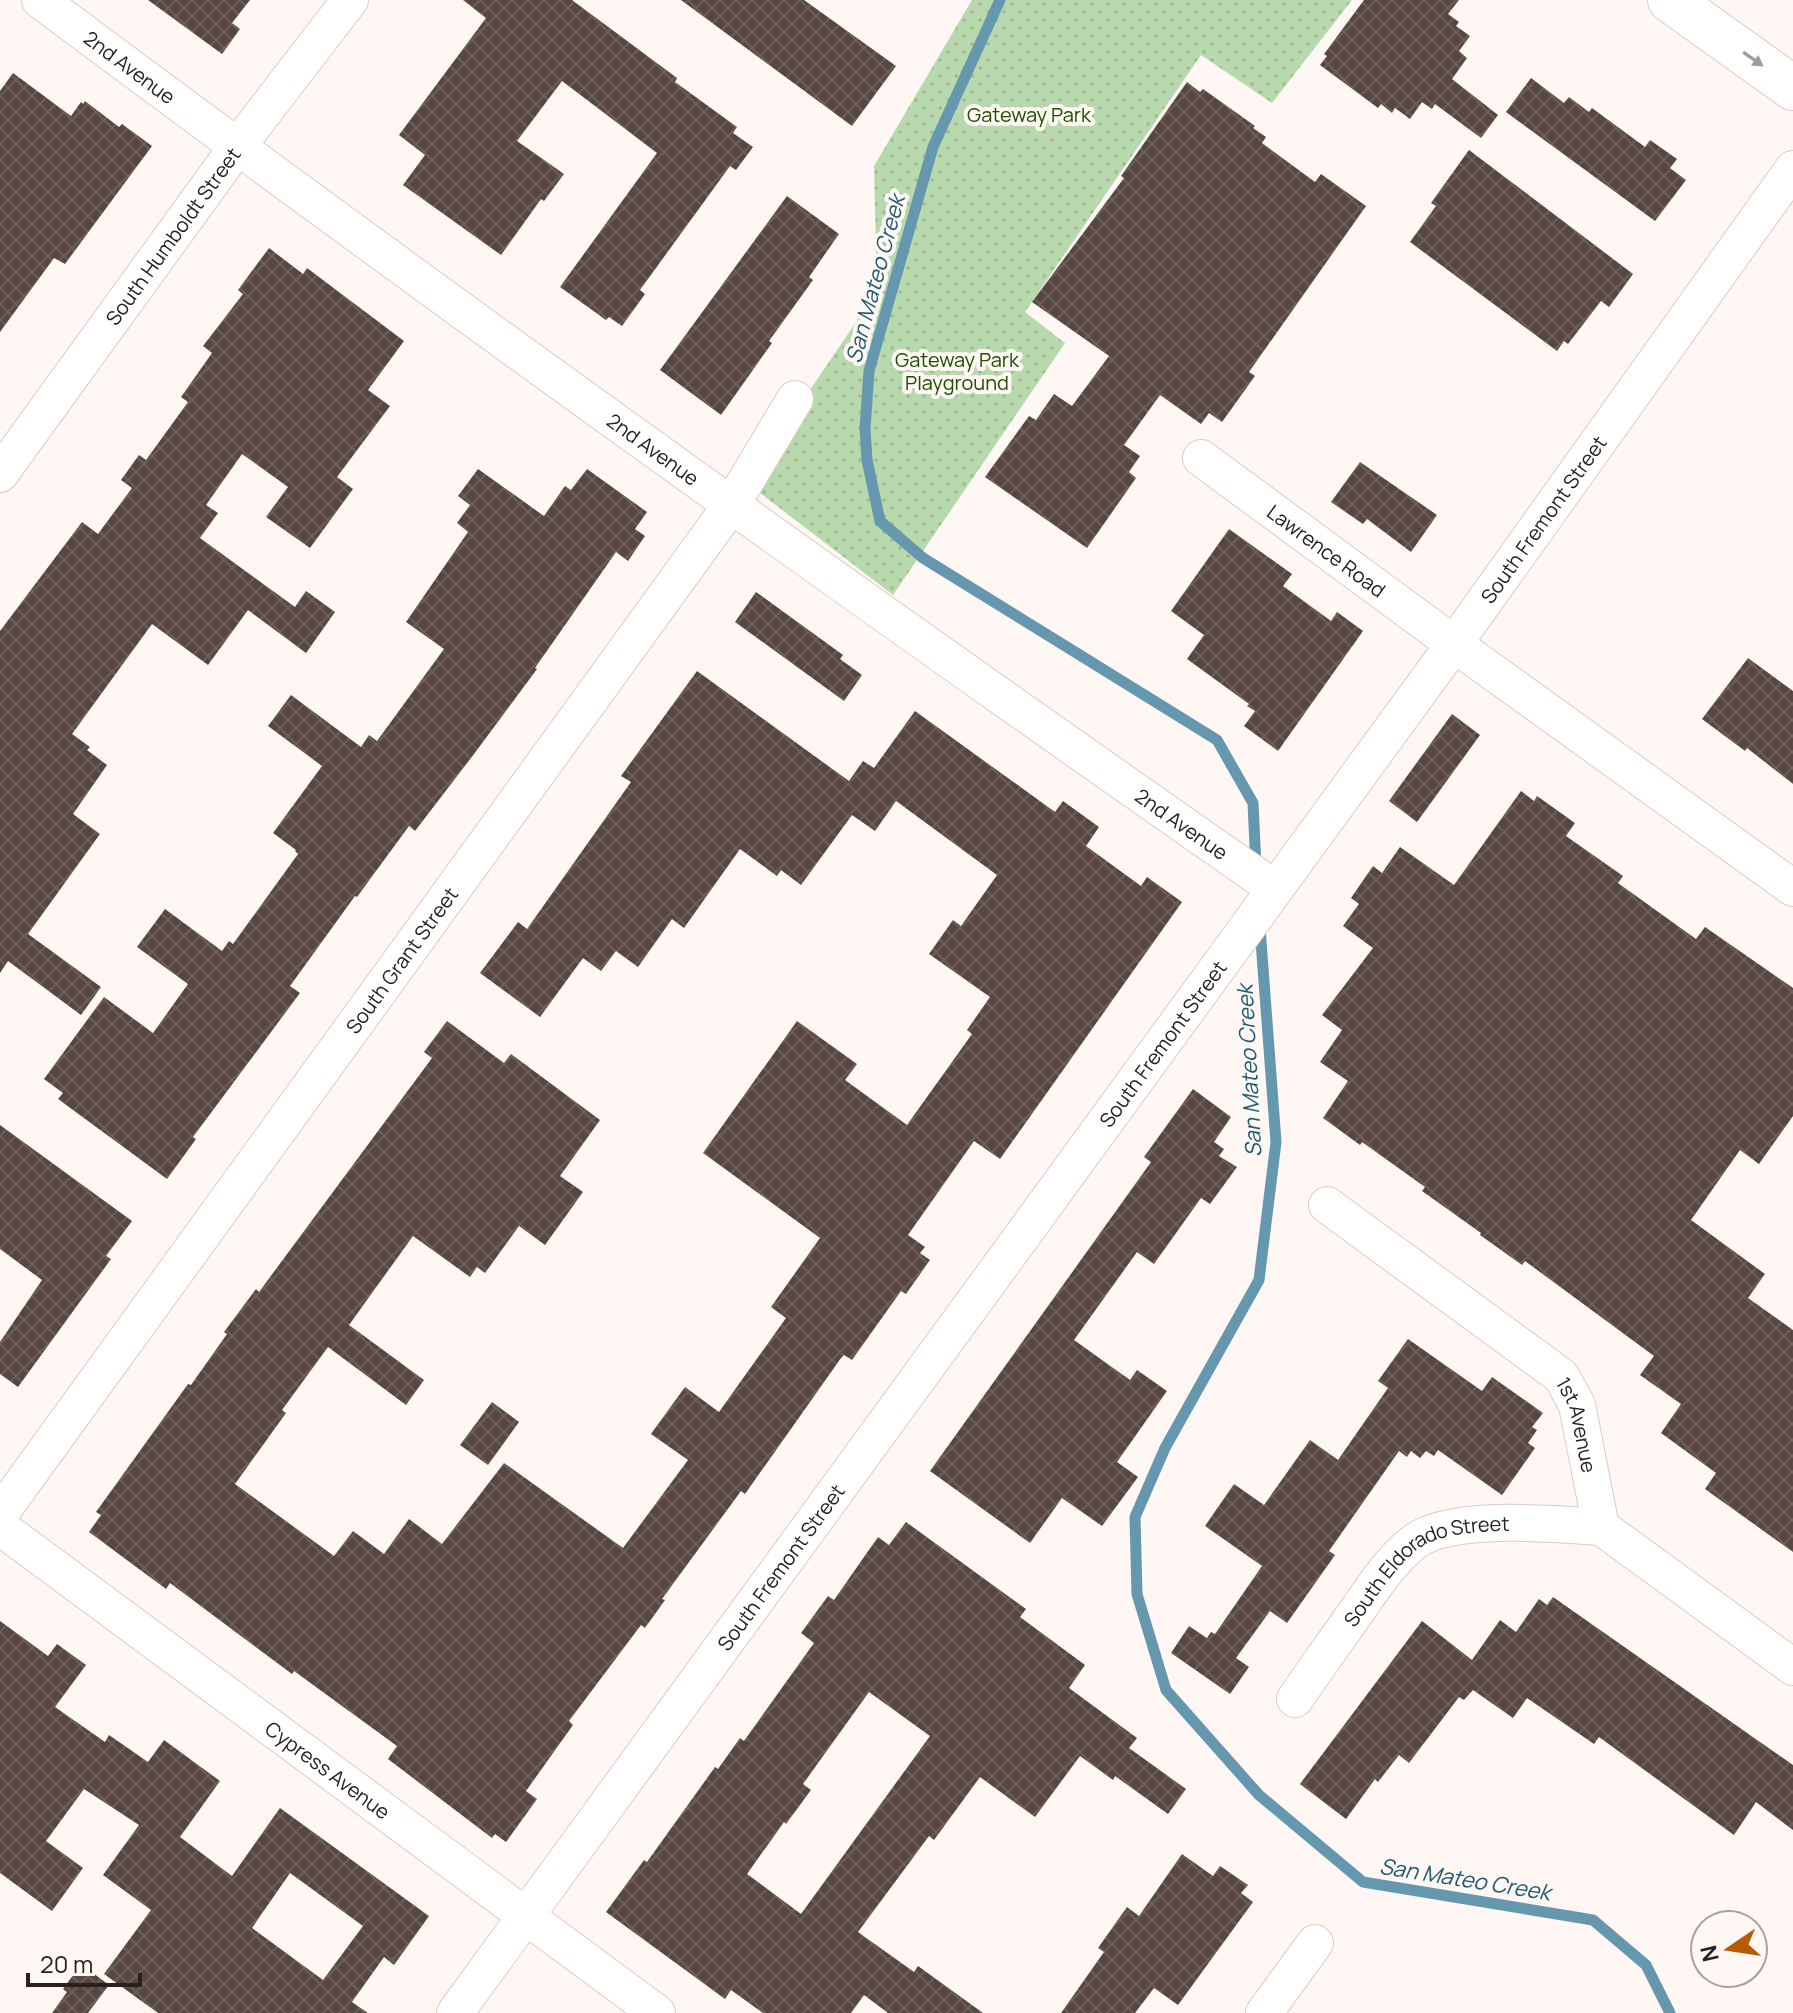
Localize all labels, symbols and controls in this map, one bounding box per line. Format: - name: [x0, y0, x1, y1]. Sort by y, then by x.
- street label: 2nd Avenue: [79, 24, 181, 110]
- one-way arrow: [1742, 51, 1763, 66]
- park label: Gateway Park: [967, 101, 1092, 128]
- street label: South Humboldt Street: [99, 142, 246, 330]
- water label: San Mateo Creek: [838, 189, 913, 366]
- park label: Gateway Park Playground: [895, 346, 1020, 396]
- street label: 2nd Avenue: [602, 407, 705, 491]
- street label: South Fremont Street: [1474, 430, 1612, 608]
- street label: Lawrence Road: [1262, 498, 1391, 603]
- street label: 2nd Avenue: [1130, 782, 1234, 866]
- street label: South Grant Street: [339, 881, 464, 1039]
- street label: South Fremont Street: [1093, 955, 1232, 1132]
- water label: San Mateo Creek: [1229, 981, 1268, 1158]
- street label: 1st Avenue: [1551, 1372, 1603, 1475]
- street label: South Fremont Street: [711, 1478, 850, 1656]
- street label: South Eldorado Street: [1337, 1509, 1510, 1632]
- street label: Cypress Avenue: [260, 1714, 396, 1825]
- water label: San Mateo Creek: [1377, 1851, 1556, 1908]
- north arrow: [1689, 1909, 1769, 1989]
- scale bar: [28, 1937, 140, 1987]
- text: N: [1693, 1942, 1726, 1965]
- text: 20 m: [40, 1947, 93, 1980]

